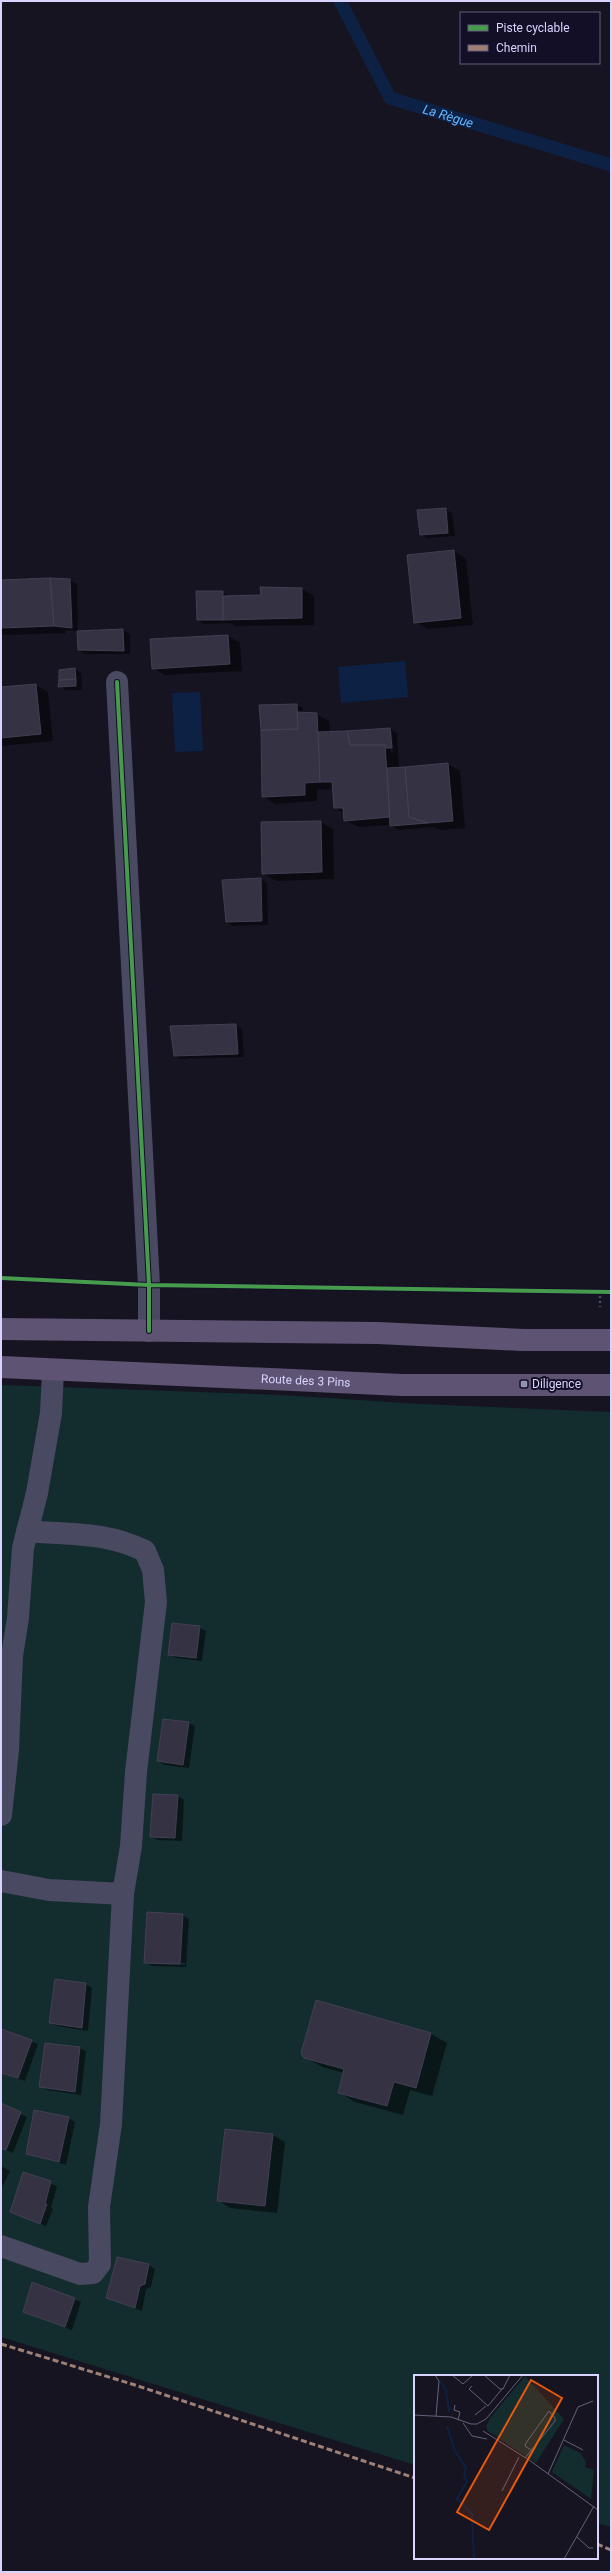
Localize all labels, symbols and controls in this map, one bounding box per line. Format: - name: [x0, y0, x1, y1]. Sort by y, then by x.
- legend: [460, 12, 600, 64]
- text: Piste cyclable: [496, 21, 570, 35]
- text: Chemin: [496, 41, 537, 55]
- water label: La Règue: [421, 101, 476, 131]
- street label: Route des 3 Pins: [261, 1372, 351, 1390]
- place label: Diligence: [532, 1377, 581, 1391]
- marker: Diligence: [519, 1379, 529, 1389]
- inset map: [414, 2375, 598, 2559]

